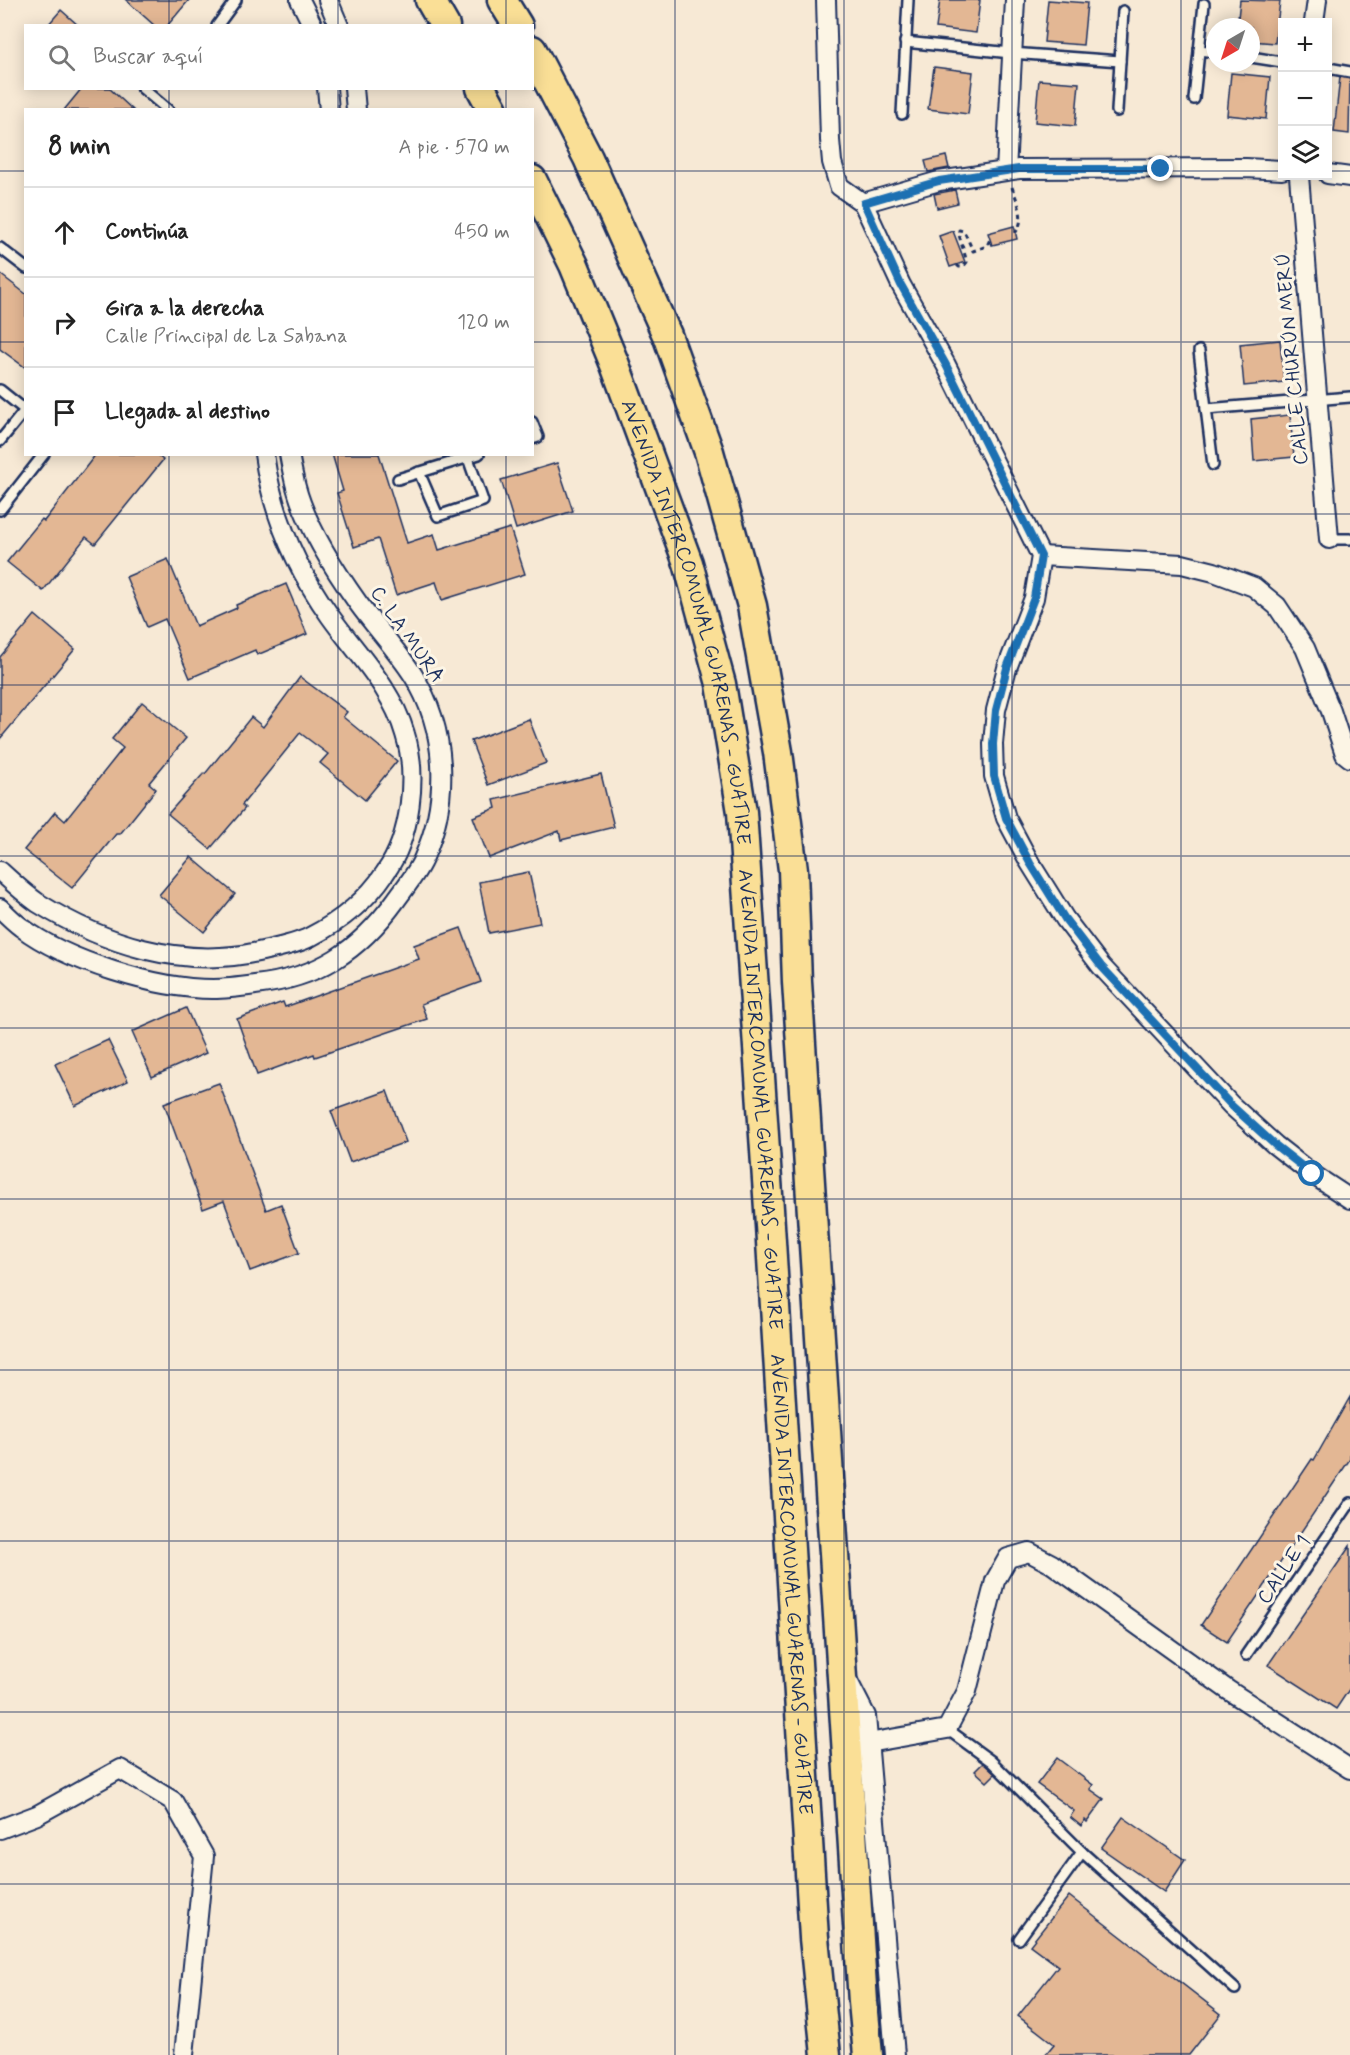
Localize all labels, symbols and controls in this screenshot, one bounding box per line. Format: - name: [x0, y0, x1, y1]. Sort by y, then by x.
- north arrow: [1206, 18, 1260, 72]
- map controls: [1278, 18, 1332, 180]
- button: +: [1278, 18, 1332, 72]
- search box: [24, 24, 534, 90]
- icon: search: [45, 41, 78, 74]
- text: Buscar aquí: [93, 43, 204, 71]
- button: −: [1278, 72, 1332, 126]
- button: layers: [1278, 126, 1332, 180]
- text: 8 min: [48, 130, 111, 164]
- text: A pie · 570 m: [399, 134, 510, 161]
- route end: [1147, 155, 1173, 181]
- icon: ahead: [48, 216, 81, 249]
- text: Continúa: [105, 218, 189, 246]
- text: 450 m: [454, 219, 510, 246]
- street label: CALLE CHURÚN MERÚ: [1270, 252, 1315, 466]
- text: Gira a la derecha: [105, 295, 265, 323]
- icon: right: [48, 306, 81, 339]
- text: 120 m: [457, 309, 510, 336]
- text: Calle Principal de La Sabana: [105, 323, 347, 350]
- icon: arrive: [48, 396, 81, 429]
- street label: AVENIDA INTERCOMUNAL GUARENAS - GUATIRE: [614, 396, 756, 846]
- text: Llegada al destino: [105, 398, 270, 426]
- street label: C. LA MURA: [363, 581, 450, 689]
- street label: AVENIDA INTERCOMUNAL GUARENAS - GUATIRE: [731, 868, 788, 1331]
- route start: [1298, 1160, 1324, 1186]
- street label: AVENIDA INTERCOMUNAL GUARENAS - GUATIRE: [763, 1353, 818, 1816]
- street label: CALLE 1: [1251, 1530, 1317, 1610]

